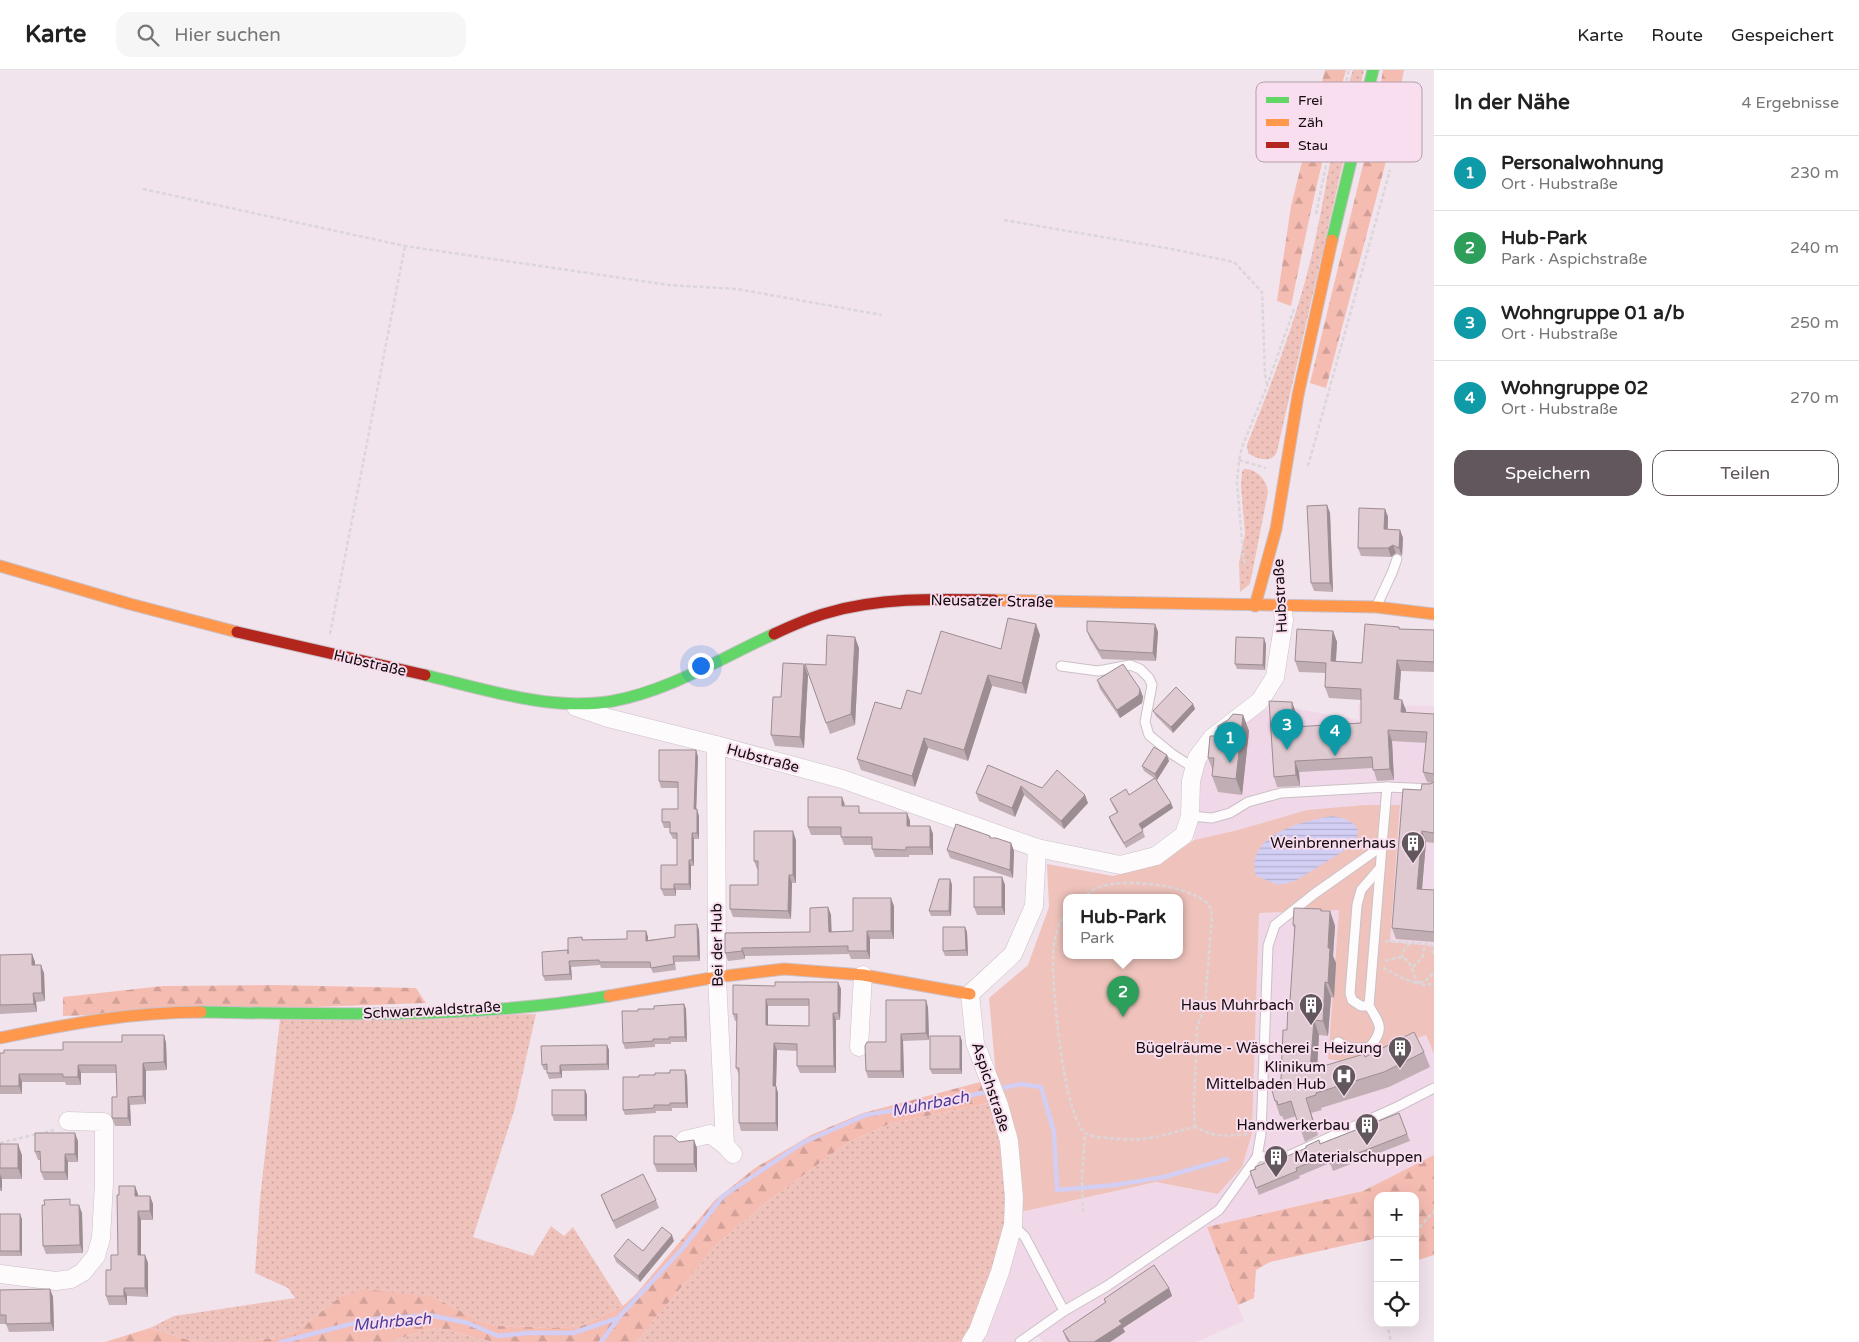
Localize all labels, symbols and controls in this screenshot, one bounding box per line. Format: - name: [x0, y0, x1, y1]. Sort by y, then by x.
- search box: [116, 12, 466, 57]
- text: Karte: [25, 20, 86, 49]
- icon: search: [134, 21, 162, 49]
- text: Hier suchen: [174, 24, 281, 46]
- text: Karte: [1577, 24, 1623, 46]
- text: Route: [1651, 24, 1703, 46]
- text: Gespeichert: [1731, 24, 1834, 46]
- legend: [1256, 82, 1422, 162]
- text: In der Nähe: [1454, 90, 1570, 115]
- text: Frei: [1298, 92, 1323, 109]
- text: 4 Ergebnisse: [1741, 93, 1839, 113]
- text: Zäh: [1298, 114, 1323, 131]
- text: Stau: [1298, 137, 1328, 154]
- text: Personalwohnung: [1501, 152, 1664, 174]
- text: 1: [1465, 163, 1475, 183]
- text: 230 m: [1790, 163, 1839, 183]
- text: Ort · Hubstraße: [1501, 174, 1618, 194]
- text: Hub-Park: [1501, 227, 1587, 249]
- text: 2: [1465, 238, 1475, 258]
- text: 240 m: [1790, 238, 1839, 258]
- text: Park · Aspichstraße: [1501, 249, 1647, 269]
- text: Wohngruppe 01 a/b: [1501, 302, 1684, 324]
- text: 3: [1465, 313, 1475, 333]
- text: 250 m: [1790, 313, 1839, 333]
- text: Ort · Hubstraße: [1501, 324, 1618, 344]
- text: Wohngruppe 02: [1501, 377, 1648, 399]
- text: 4: [1465, 388, 1475, 408]
- text: 270 m: [1790, 388, 1839, 408]
- text: Ort · Hubstraße: [1501, 399, 1618, 419]
- button: Speichern: [1454, 450, 1642, 496]
- button: Teilen: [1652, 450, 1839, 496]
- street label: Hubstraße: [1269, 558, 1291, 634]
- street label: Neusatzer Straße: [931, 591, 1053, 611]
- street label: Hubstraße: [332, 646, 408, 680]
- your location: [688, 653, 714, 679]
- pin: 3: [1271, 709, 1303, 750]
- pin: 4: [1319, 715, 1351, 756]
- pin: 1: [1214, 722, 1246, 763]
- street label: Hubstraße: [725, 740, 801, 776]
- building icon: Weinbrennerhaus: [1400, 830, 1426, 864]
- place label: Weinbrennerhaus: [1270, 834, 1396, 852]
- popup: [1063, 894, 1183, 959]
- street label: Bei der Hub: [707, 903, 727, 987]
- text: Hub-Park: [1080, 906, 1166, 928]
- text: Park: [1080, 928, 1114, 948]
- pin: 2: [1107, 976, 1139, 1017]
- building icon: Haus Muhrbach: [1298, 992, 1324, 1026]
- place label: Haus Muhrbach: [1181, 996, 1294, 1014]
- street label: Schwarzwaldstraße: [363, 997, 501, 1023]
- building icon: Bügelräume - Wäscherei - Heizung: [1387, 1035, 1413, 1069]
- place label: Bügelräume - Wäscherei - Heizung: [1135, 1039, 1382, 1057]
- street label: Aspichstraße: [968, 1040, 1014, 1134]
- place label: Klinikum Mittelbaden Hub: [1206, 1058, 1326, 1093]
- hospital icon: Klinikum Mittelbaden Hub: [1331, 1063, 1357, 1097]
- water label: Muhrbach: [890, 1086, 972, 1121]
- building icon: Handwerkerbau: [1354, 1112, 1380, 1146]
- place label: Handwerkerbau: [1236, 1116, 1350, 1134]
- building icon: Materialschuppen: [1263, 1144, 1289, 1178]
- place label: Materialschuppen: [1294, 1148, 1422, 1166]
- map controls: [1374, 1192, 1419, 1327]
- button: +: [1374, 1192, 1419, 1237]
- button: −: [1374, 1237, 1419, 1282]
- button: locate: [1374, 1282, 1419, 1327]
- water label: Muhrbach: [352, 1309, 433, 1335]

